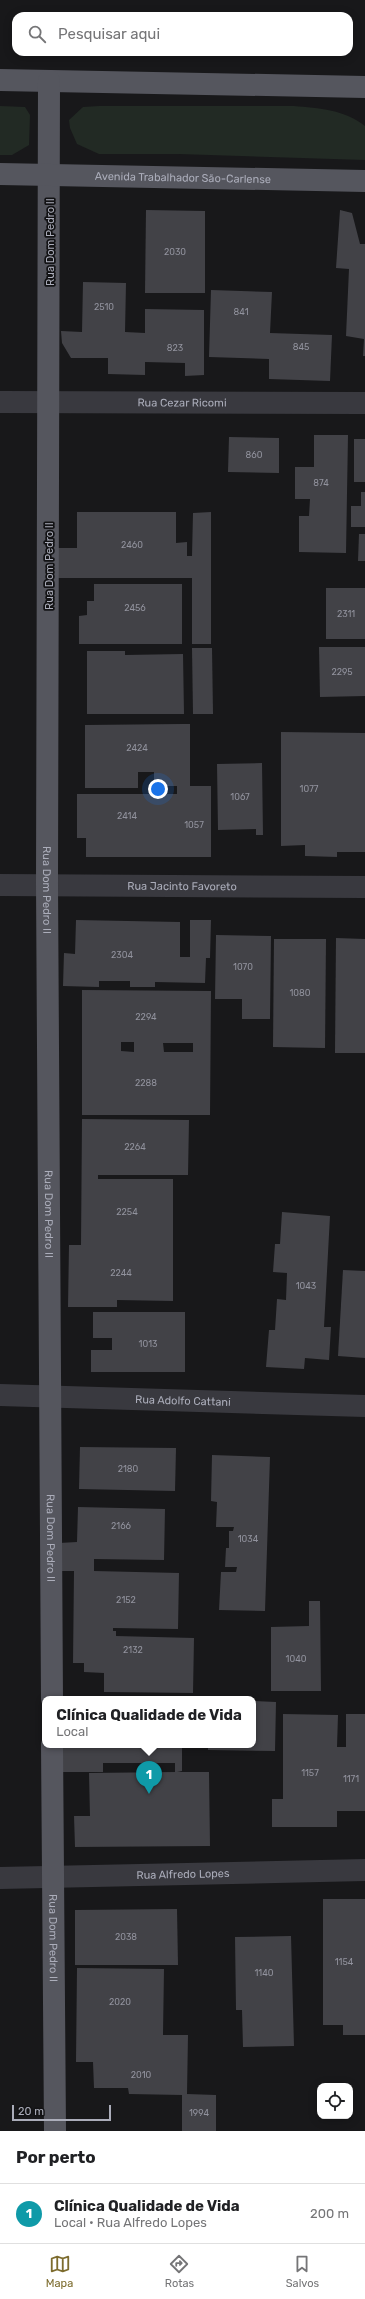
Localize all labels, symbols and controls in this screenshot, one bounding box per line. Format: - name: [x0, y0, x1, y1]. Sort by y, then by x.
- search box: [12, 12, 353, 56]
- icon: search: [26, 23, 48, 45]
- text: Pesquisar aqui: [58, 25, 160, 43]
- street label: Avenida Trabalhador São-Carlense: [95, 169, 271, 186]
- street label: Rua Dom Pedro II: [44, 198, 57, 286]
- house number: 2030: [164, 247, 186, 257]
- house number: 2510: [94, 302, 114, 312]
- house number: 841: [234, 307, 249, 317]
- house number: 845: [293, 342, 309, 352]
- house number: 823: [167, 343, 183, 353]
- street label: Rua Cezar Ricomi: [137, 396, 227, 409]
- house number: 860: [246, 450, 263, 460]
- house number: 874: [313, 478, 329, 488]
- street label: Rua Dom Pedro II: [43, 522, 56, 610]
- house number: 2460: [121, 540, 143, 550]
- house number: 2456: [124, 603, 146, 613]
- house number: 2311: [337, 609, 355, 619]
- house number: 2295: [331, 667, 353, 677]
- house number: 2424: [126, 743, 148, 753]
- your location: [148, 779, 168, 799]
- house number: 1077: [300, 784, 319, 794]
- house number: 1067: [230, 792, 250, 802]
- house number: 2414: [117, 811, 137, 821]
- house number: 1057: [184, 820, 204, 830]
- street label: Rua Dom Pedro II: [40, 846, 54, 934]
- street label: Rua Jacinto Favoreto: [127, 879, 237, 893]
- house number: 2304: [111, 950, 133, 960]
- house number: 1070: [233, 962, 253, 972]
- house number: 1080: [289, 988, 311, 998]
- house number: 2294: [135, 1012, 157, 1022]
- house number: 2288: [135, 1078, 157, 1088]
- house number: 2264: [124, 1142, 146, 1152]
- street label: Rua Dom Pedro II: [42, 1170, 56, 1258]
- house number: 2254: [116, 1207, 138, 1217]
- house number: 2244: [110, 1268, 132, 1278]
- house number: 1043: [296, 1281, 316, 1291]
- house number: 1013: [139, 1339, 157, 1349]
- street label: Rua Adolfo Cattani: [135, 1393, 231, 1408]
- house number: 2180: [118, 1464, 139, 1474]
- street label: Rua Dom Pedro II: [44, 1494, 58, 1582]
- house number: 2166: [111, 1521, 132, 1531]
- house number: 1034: [238, 1534, 259, 1544]
- house number: 2152: [116, 1595, 136, 1605]
- house number: 2132: [123, 1645, 143, 1655]
- house number: 1040: [286, 1654, 307, 1664]
- popup: [42, 1696, 256, 1748]
- text: Clínica Qualidade de Vida: [56, 1706, 242, 1724]
- text: Local: [56, 1724, 88, 1739]
- pin: 1: [136, 1761, 162, 1794]
- house number: 1157: [301, 1768, 319, 1778]
- house number: 1171: [343, 1774, 359, 1784]
- street label: Rua Alfredo Lopes: [136, 1866, 230, 1882]
- street label: Rua Dom Pedro II: [47, 1894, 60, 1982]
- house number: 2038: [115, 1932, 137, 1942]
- house number: 1154: [335, 1957, 354, 1967]
- house number: 1140: [254, 1968, 274, 1978]
- house number: 2020: [109, 1997, 131, 2007]
- house number: 2010: [131, 2070, 152, 2080]
- map controls: [317, 2083, 353, 2119]
- button: locate: [317, 2083, 353, 2119]
- scale bar: [12, 2103, 111, 2122]
- text: 20 m: [18, 2105, 44, 2118]
- house number: 1994: [189, 2108, 209, 2118]
- text: Por perto: [16, 2147, 96, 2167]
- text: Clínica Qualidade de Vida: [54, 2197, 240, 2215]
- text: 1: [26, 2206, 32, 2221]
- text: 200 m: [310, 2206, 349, 2221]
- text: Local · Rua Alfredo Lopes: [54, 2215, 207, 2230]
- tab: Mapa: [46, 2253, 73, 2290]
- tab: Rotas: [165, 2253, 194, 2290]
- tab: Salvos: [286, 2253, 319, 2290]

